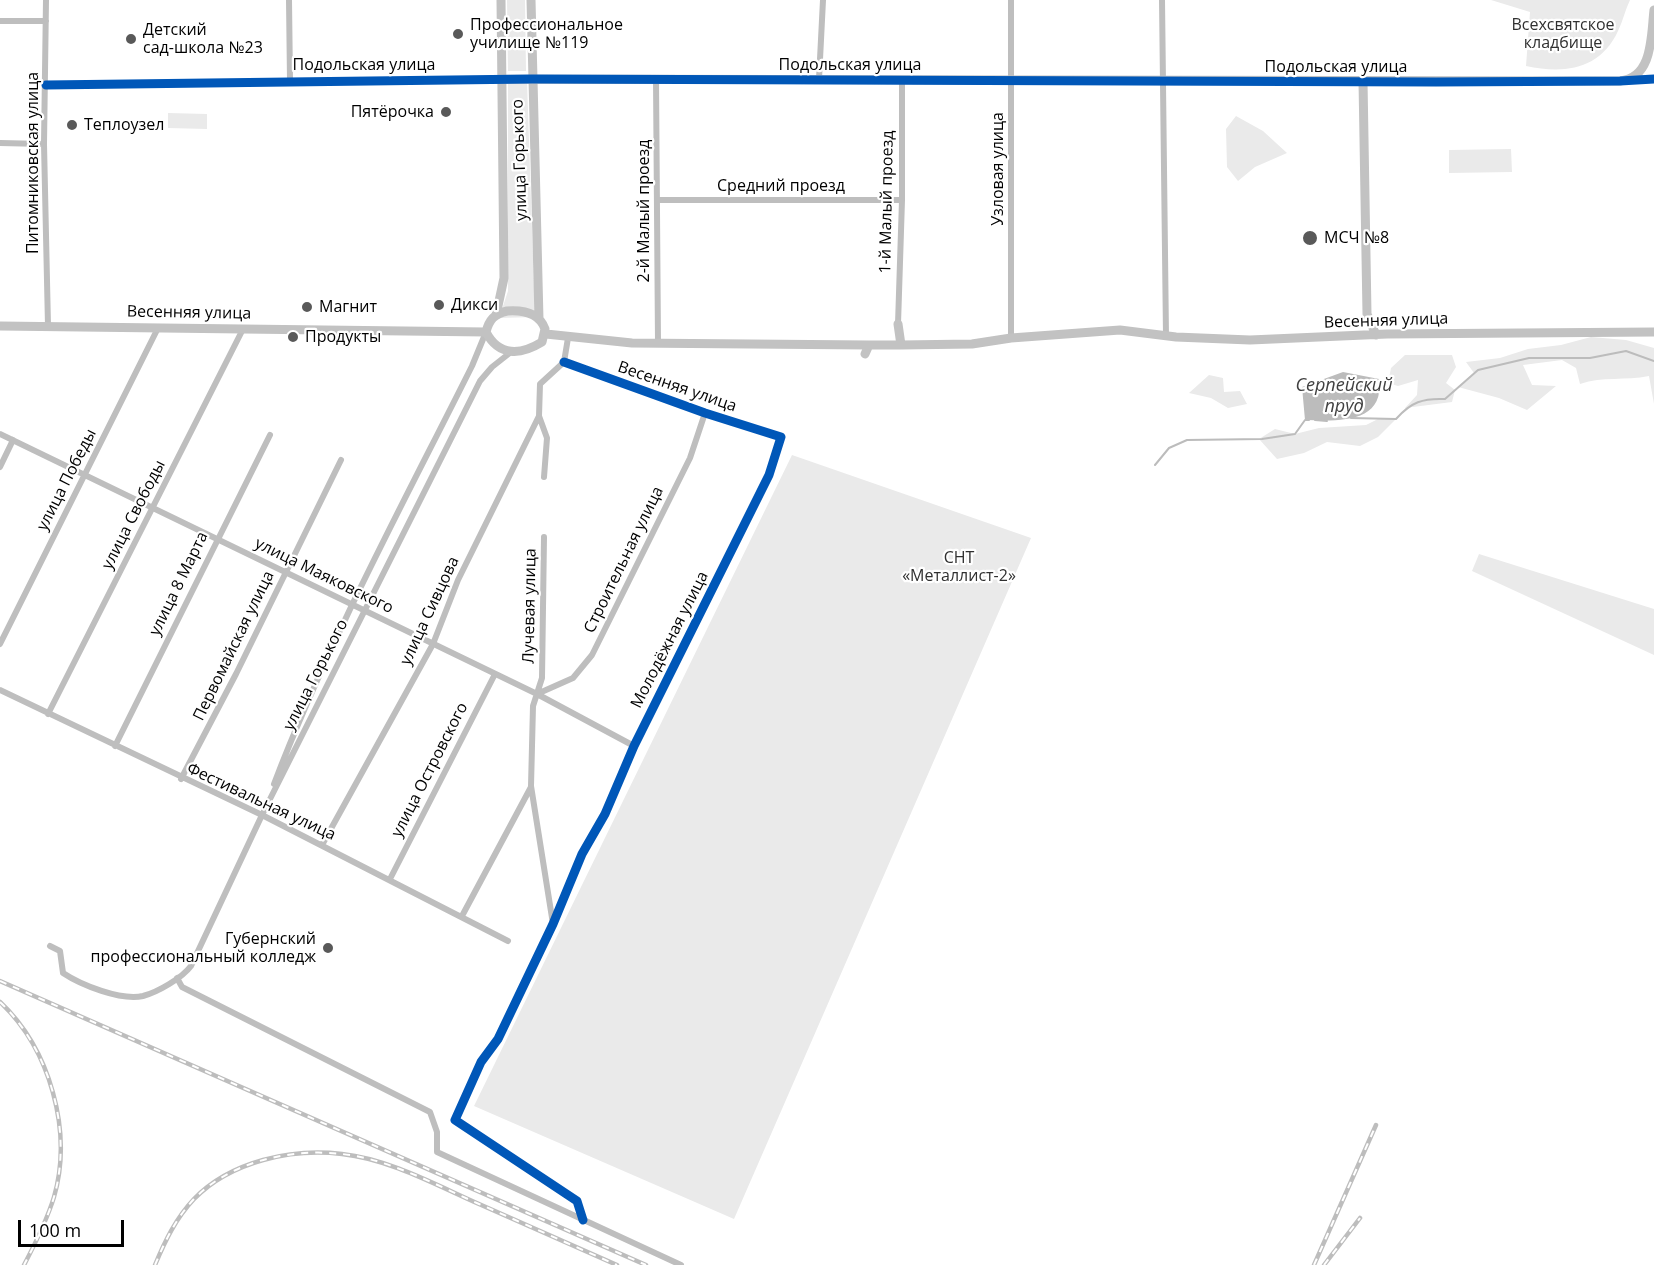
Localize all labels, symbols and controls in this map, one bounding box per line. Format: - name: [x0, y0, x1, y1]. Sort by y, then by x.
- place label: Профессиональное училище №119: [470, 15, 623, 53]
- park label: Всехсвятское кладбище: [1511, 15, 1615, 53]
- place label: Детский сад-школа №23: [143, 20, 263, 58]
- marker: Профессиональное училище №119: [451, 27, 465, 41]
- marker: Детский сад-школа №23: [124, 32, 138, 46]
- street label: Подольская улица: [293, 55, 435, 75]
- street label: Подольская улица: [779, 55, 921, 75]
- street label: Подольская улица: [1265, 57, 1407, 77]
- street label: Питомниковская улица: [23, 72, 43, 254]
- street label: улица Горького: [508, 99, 532, 221]
- place label: Пятёрочка: [351, 102, 434, 122]
- marker: Пятёрочка: [439, 105, 453, 119]
- street label: Узловая улица: [988, 112, 1008, 226]
- place label: Теплоузел: [84, 115, 164, 135]
- marker: Теплоузел: [65, 118, 79, 132]
- street label: 1-й Малый проезд: [876, 130, 898, 274]
- street label: 2-й Малый проезд: [634, 140, 654, 282]
- street label: Средний проезд: [717, 176, 845, 196]
- place label: МСЧ №8: [1324, 228, 1389, 248]
- marker: МСЧ №8: [1301, 229, 1319, 247]
- place label: Дикси: [451, 295, 498, 315]
- place label: Магнит: [319, 297, 377, 317]
- marker: Дикси: [432, 298, 446, 312]
- marker: Магнит: [300, 300, 314, 314]
- street label: Весенняя улица: [127, 302, 251, 324]
- street label: Весенняя улица: [1324, 309, 1448, 333]
- place label: Продукты: [305, 327, 381, 347]
- marker: Продукты: [286, 330, 300, 344]
- street label: Весенняя улица: [615, 358, 739, 416]
- water label: Серпейский пруд: [1295, 375, 1393, 418]
- street label: улица Победы: [33, 426, 101, 534]
- street label: улица Свободы: [98, 457, 170, 573]
- street label: Строительная улица: [580, 484, 668, 636]
- street label: улица 8 Марта: [146, 529, 212, 639]
- street label: улица Маяковского: [252, 534, 396, 618]
- street label: Лучевая улица: [519, 548, 541, 664]
- park label: СНТ «Металлист-2»: [902, 548, 1016, 586]
- street label: улица Сивцова: [396, 554, 464, 668]
- street label: Первомайская улица: [189, 568, 279, 724]
- street label: Молодёжная улица: [627, 568, 713, 712]
- street label: улица Горького: [280, 616, 352, 734]
- street label: улица Островского: [388, 699, 472, 841]
- street label: Фестивальная улица: [184, 759, 338, 845]
- place label: Губернский профессиональный колледж: [91, 929, 316, 967]
- marker: Губернский профессиональный колледж: [321, 941, 335, 955]
- scale bar: [21, 1208, 128, 1246]
- text: 100 m: [29, 1218, 81, 1242]

